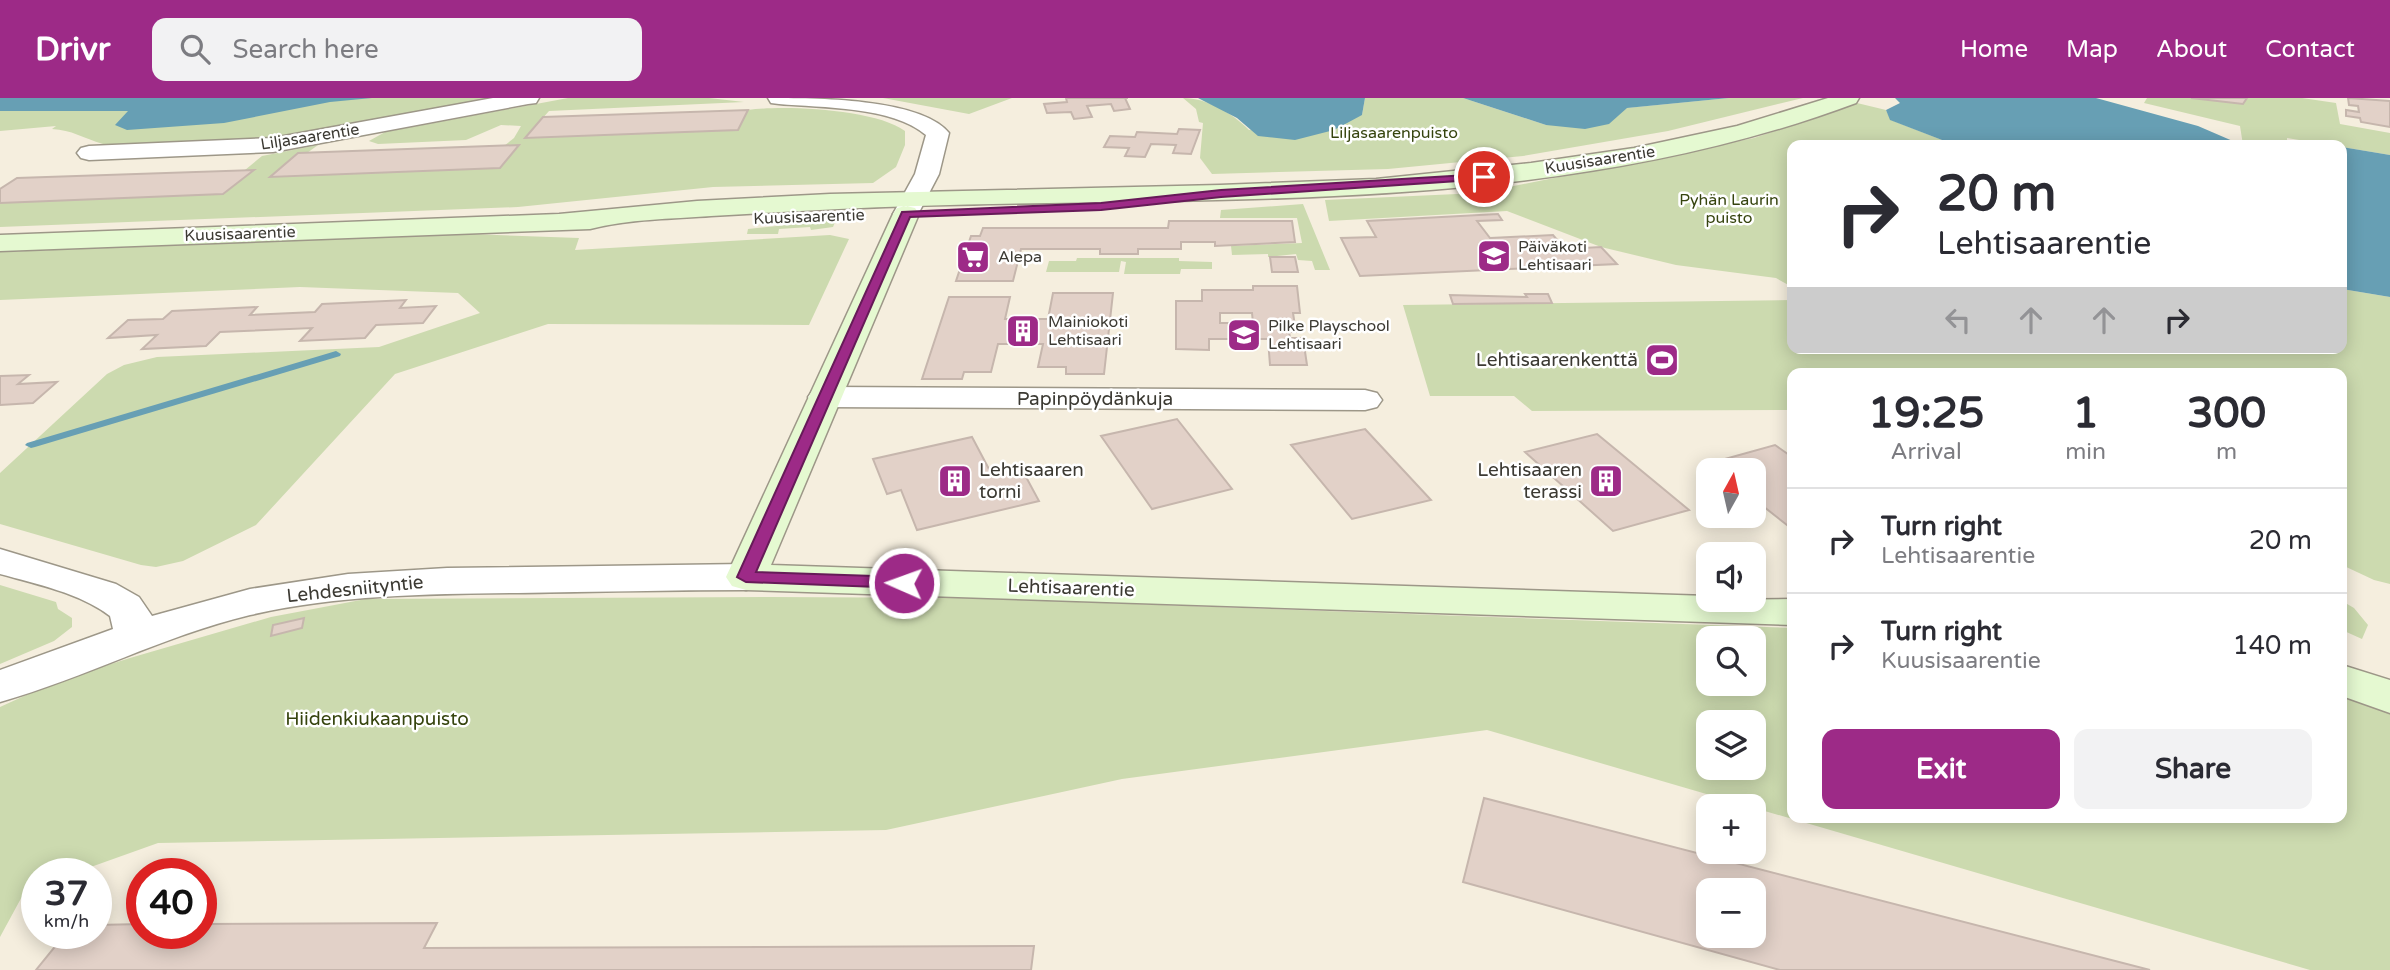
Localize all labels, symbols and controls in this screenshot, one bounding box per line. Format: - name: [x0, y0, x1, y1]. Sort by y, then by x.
- search box: [152, 18, 642, 81]
- text: Drivr: [35, 30, 110, 69]
- icon: search: [176, 30, 214, 68]
- text: Search here: [232, 34, 379, 65]
- text: Home: [1960, 35, 2028, 64]
- text: Map: [2066, 35, 2118, 64]
- text: About: [2156, 35, 2227, 64]
- text: Contact: [2265, 35, 2355, 64]
- street label: Liljasaarentie: [259, 119, 361, 155]
- park label: Liljasaarenpuisto: [1330, 123, 1458, 143]
- street label: Kuusisaarentie: [1544, 141, 1656, 179]
- pin: [1454, 147, 1514, 207]
- icon: arrive: [1465, 158, 1503, 196]
- text: 20 m: [1937, 165, 2056, 224]
- icon: right: [1822, 168, 1913, 259]
- park label: Pyhän Laurin puisto: [1679, 190, 1779, 228]
- street label: Kuusisaarentie: [753, 205, 865, 229]
- street label: Kuusisaarentie: [184, 222, 296, 246]
- text: Lehtisaarentie: [1937, 225, 2151, 263]
- school or university icon: Päiväkoti Lehtisaari: [1475, 237, 1513, 275]
- place label: Päiväkoti Lehtisaari: [1518, 237, 1592, 275]
- supermarket icon: Alepa: [954, 238, 992, 276]
- place label: Alepa: [998, 247, 1042, 267]
- icon: left: [1939, 301, 1977, 339]
- icon: ahead: [2012, 301, 2050, 339]
- icon: ahead: [2085, 301, 2123, 339]
- icon: right: [2158, 301, 2196, 339]
- building icon: Mainiokoti Lehtisaari: [1004, 312, 1042, 350]
- place label: Mainiokoti Lehtisaari: [1048, 312, 1128, 350]
- school or university icon: Pilke Playschool Lehtisaari: [1225, 316, 1263, 354]
- place label: Pilke Playschool Lehtisaari: [1268, 316, 1390, 354]
- sports icon: Lehtisaarenkenttä: [1643, 341, 1681, 379]
- place label: Lehtisaarenkenttä: [1476, 349, 1638, 371]
- street label: Papinpöydänkuja: [1017, 388, 1173, 410]
- text: 19:25: [1868, 388, 1984, 439]
- text: 1: [2072, 388, 2099, 439]
- text: 300: [2187, 388, 2266, 439]
- text: Arrival: [1891, 438, 1962, 466]
- text: min: [2065, 438, 2106, 466]
- text: m: [2216, 438, 2237, 466]
- north arrow: [1696, 458, 1766, 528]
- map controls: [1696, 458, 1766, 948]
- place label: Lehtisaaren torni: [979, 459, 1084, 503]
- place label: Lehtisaaren terassi: [1477, 459, 1582, 503]
- building icon: Lehtisaaren torni: [936, 462, 974, 500]
- building icon: Lehtisaaren terassi: [1587, 462, 1625, 500]
- text: Turn right: [1881, 511, 2002, 542]
- icon: right: [1822, 522, 1860, 560]
- text: 20 m: [2249, 525, 2312, 556]
- button: sound: [1696, 542, 1766, 612]
- text: Lehtisaarentie: [1881, 542, 2035, 570]
- position arrow: [867, 546, 941, 620]
- street label: Lehdesniityntie: [285, 571, 425, 607]
- street label: Lehtisaarentie: [1007, 575, 1135, 601]
- text: Turn right: [1881, 616, 2002, 647]
- button: search: [1696, 626, 1766, 696]
- icon: right: [1822, 627, 1860, 665]
- text: 140 m: [2232, 630, 2312, 661]
- text: Kuusisaarentie: [1881, 647, 2041, 675]
- park label: Hiidenkiukaanpuisto: [285, 708, 469, 730]
- button: layers: [1696, 710, 1766, 780]
- button: Exit: [1822, 729, 2060, 809]
- button: Share: [2074, 729, 2312, 809]
- button: +: [1696, 794, 1766, 864]
- speed limit sign: 40: [126, 858, 217, 949]
- text: 37: [45, 873, 88, 915]
- button: −: [1696, 878, 1766, 948]
- text: km/h: [44, 910, 89, 932]

